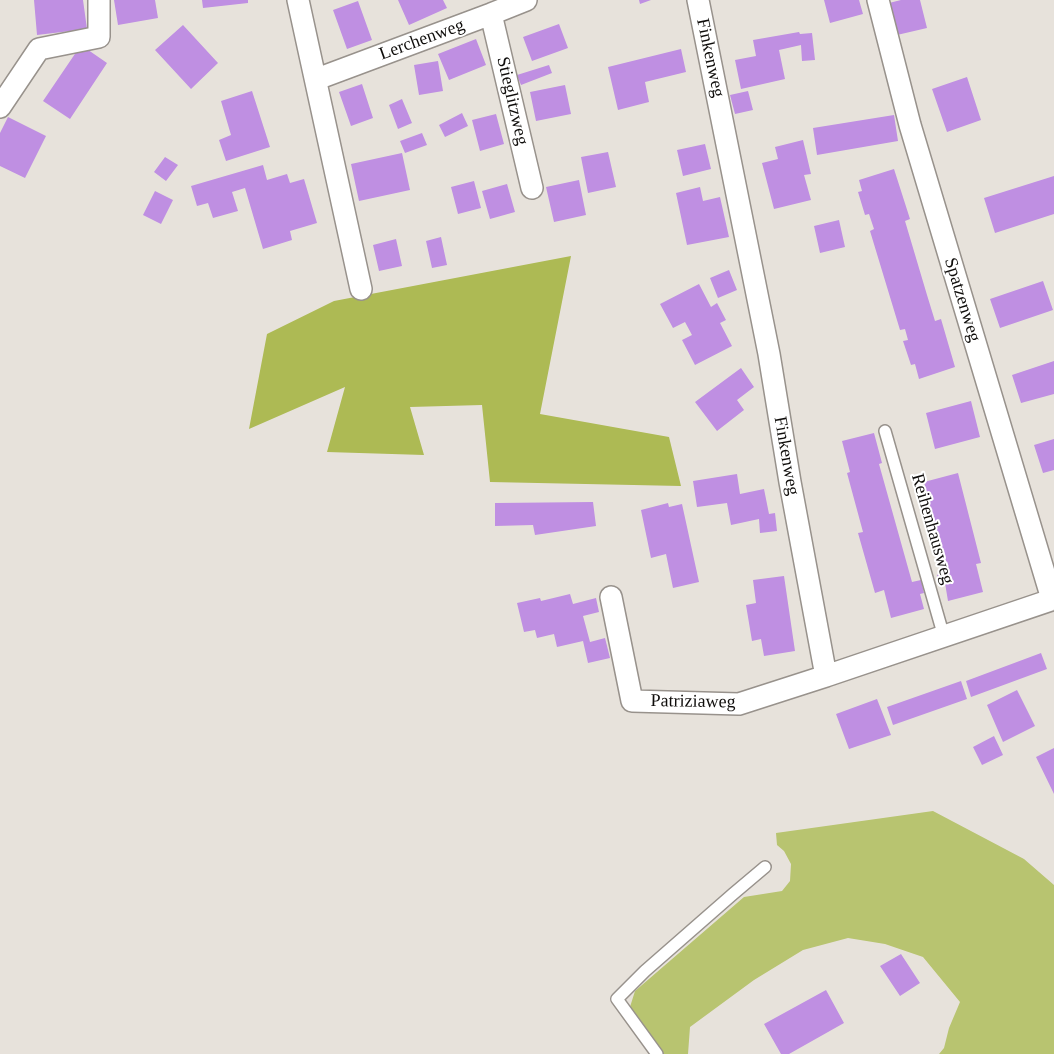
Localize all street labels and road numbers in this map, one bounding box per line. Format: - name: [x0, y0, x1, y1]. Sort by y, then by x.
- street label: Lerchenweg: [377, 15, 467, 65]
- street label: Finkenweg: [691, 17, 729, 99]
- street label: Stieglitzweg: [491, 55, 533, 147]
- street label: Spatzenweg: [939, 255, 985, 345]
- street label: Finkenweg: [768, 415, 804, 497]
- street label: Reihenhausweg: [906, 471, 958, 587]
- street label: Patriziaweg: [650, 690, 736, 714]

